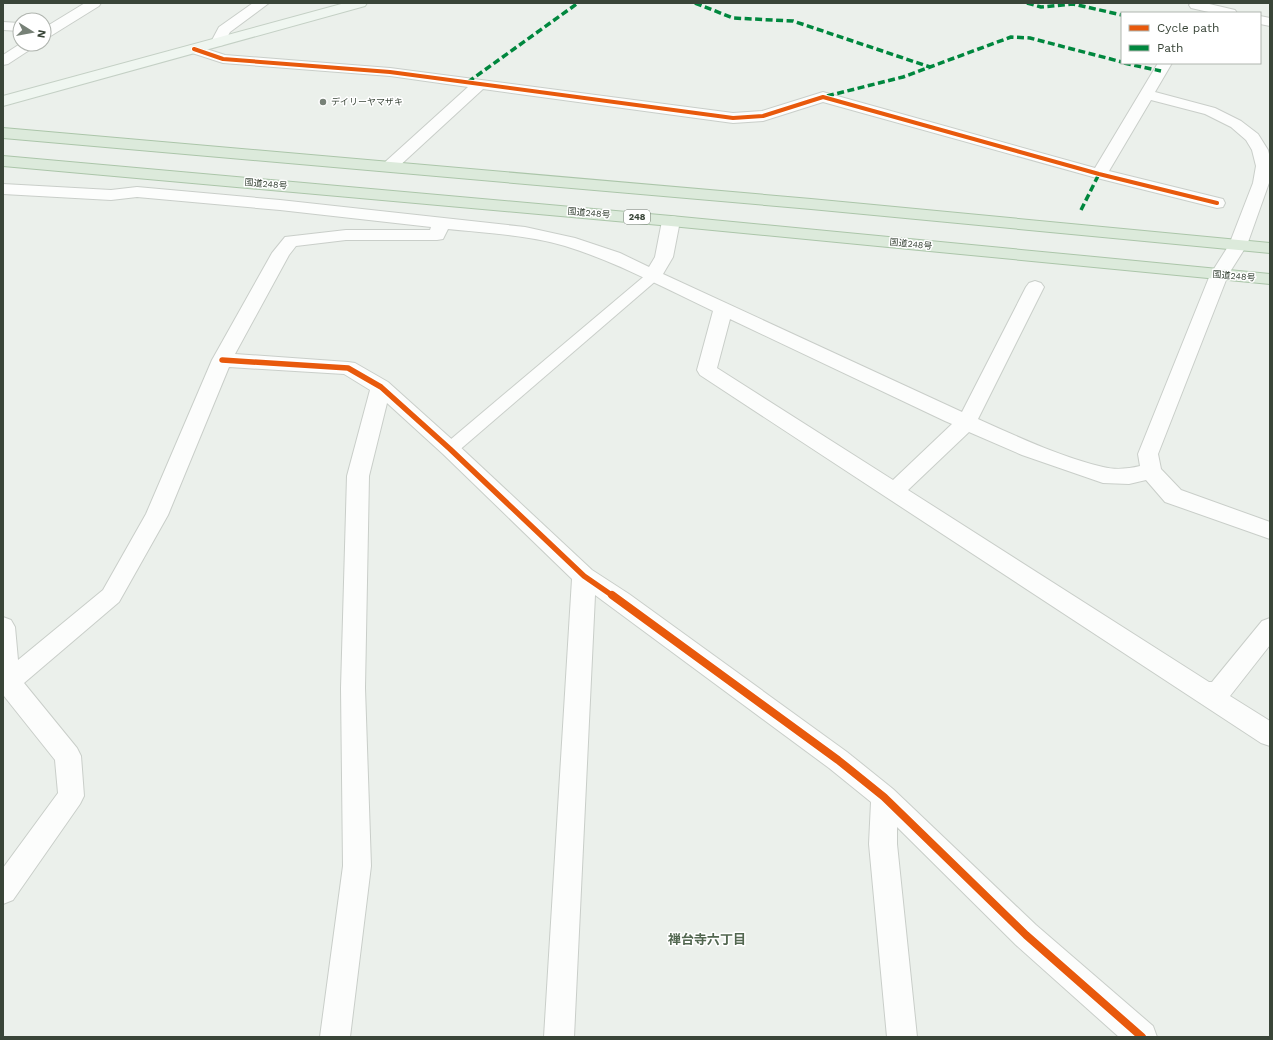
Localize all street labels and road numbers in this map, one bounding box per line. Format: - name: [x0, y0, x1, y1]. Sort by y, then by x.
- street label: 国道248号: [244, 177, 288, 191]
- street label: 国道248号: [567, 206, 611, 220]
- road number: 248: [624, 210, 650, 224]
- street label: 国道248号: [889, 237, 933, 251]
- street label: 国道248号: [1212, 269, 1256, 283]

